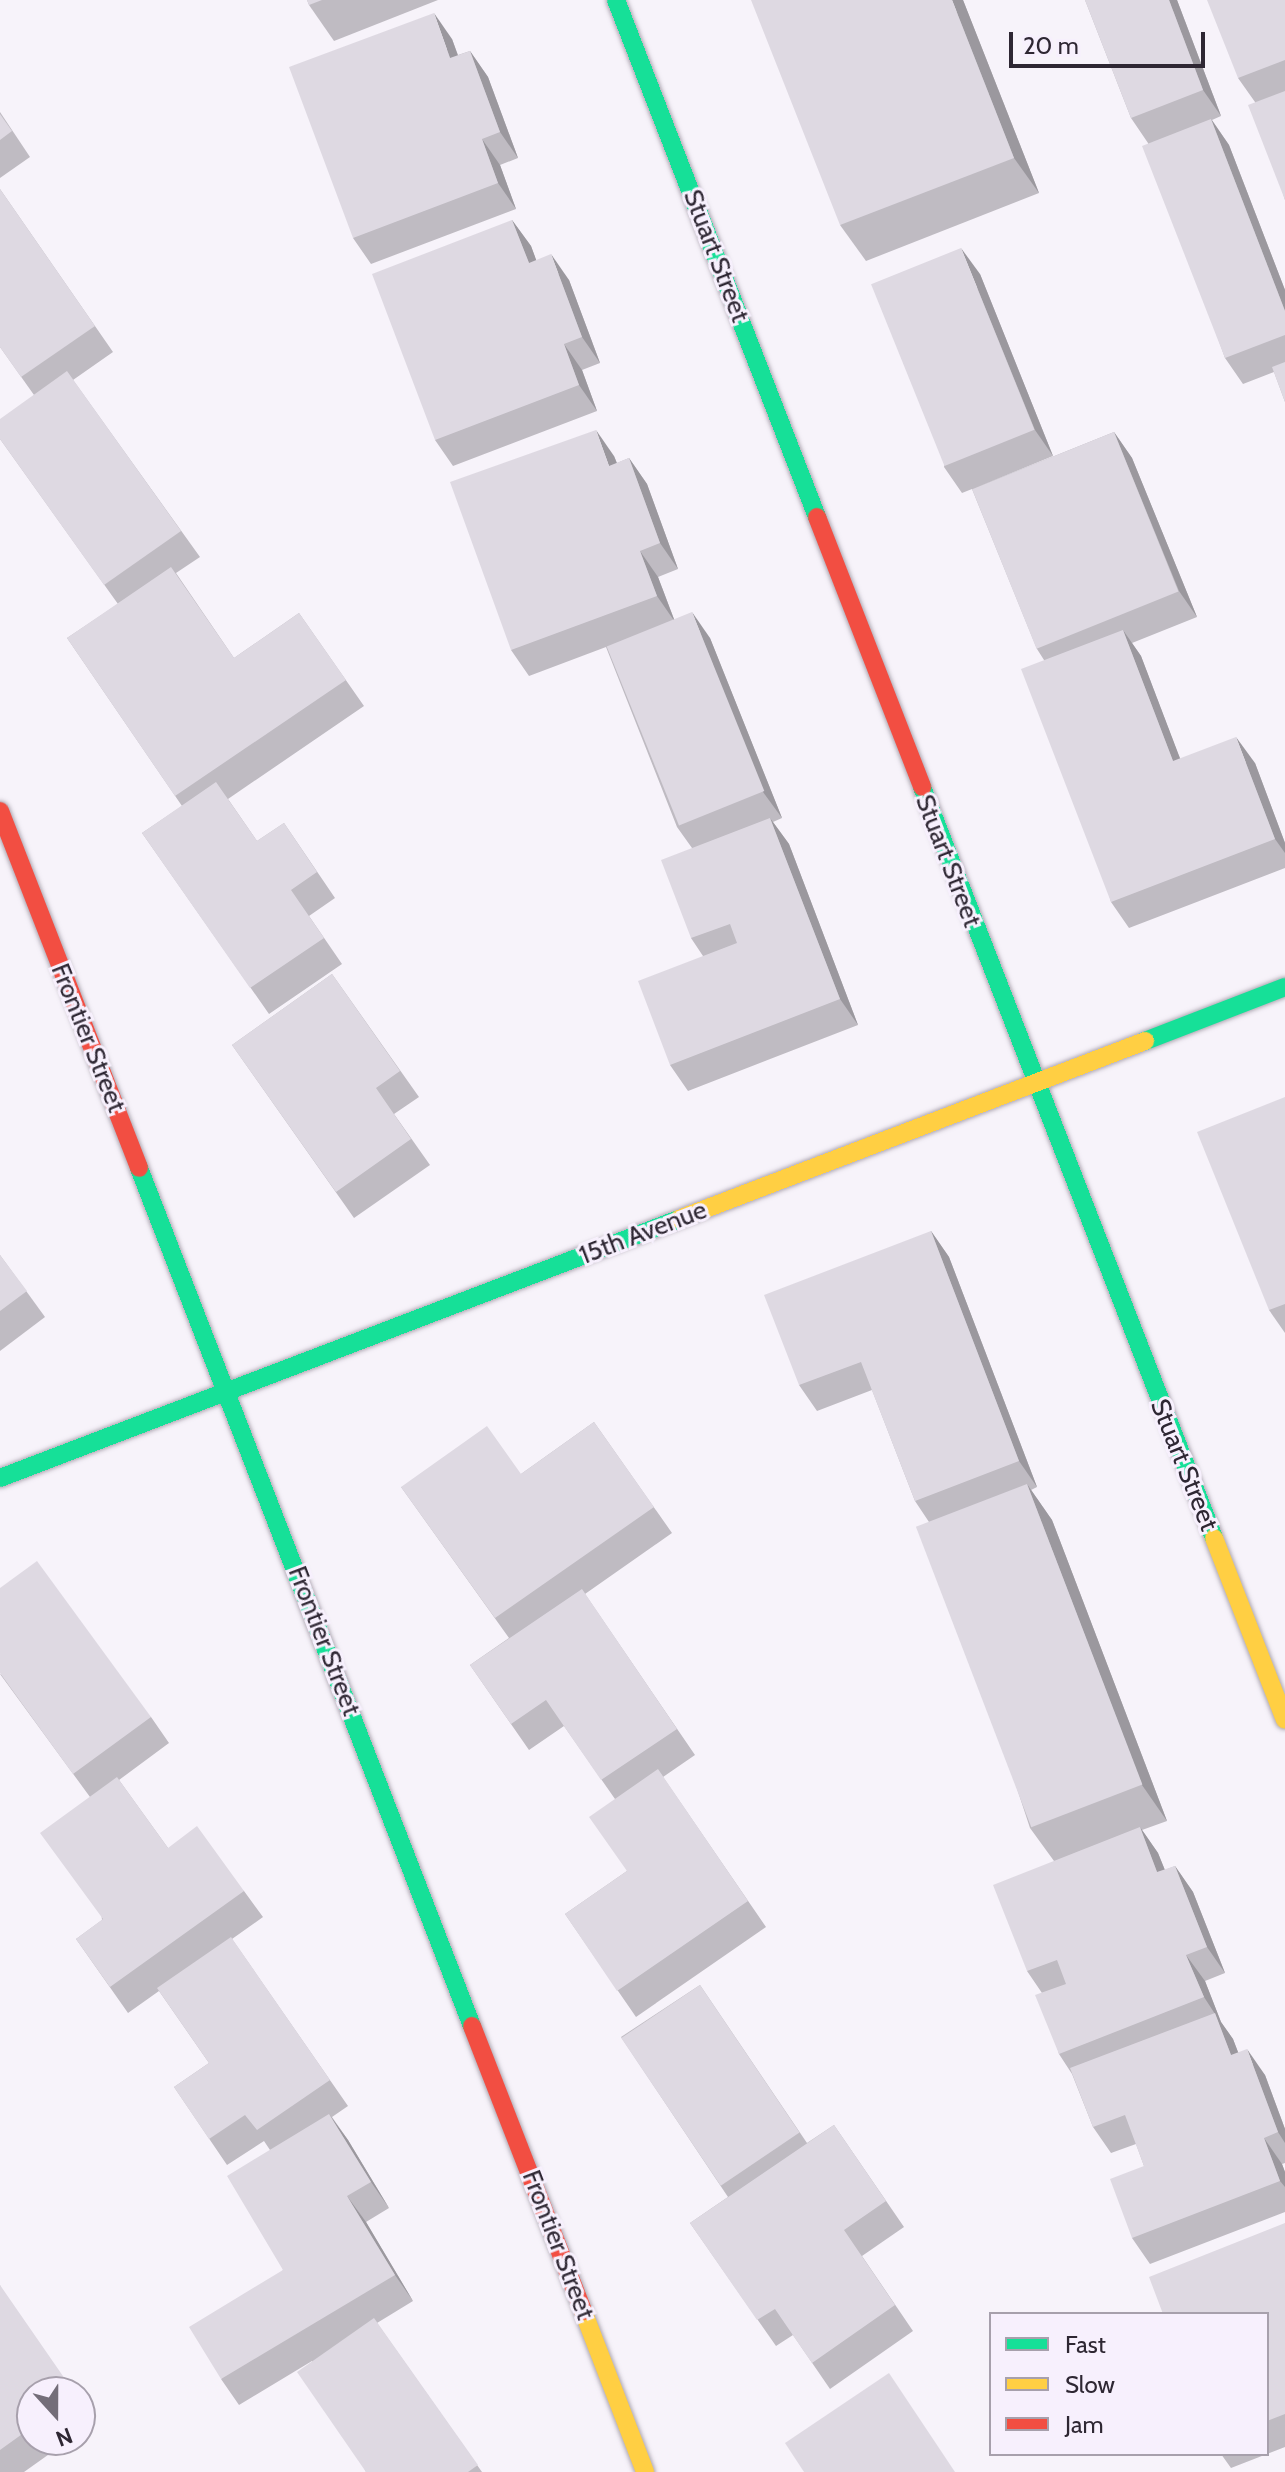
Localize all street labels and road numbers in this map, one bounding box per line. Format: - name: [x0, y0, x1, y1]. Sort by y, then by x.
- street label: Stuart Street: [676, 185, 756, 327]
- street label: Stuart Street: [908, 790, 988, 932]
- street label: Frontier Street: [44, 959, 132, 1117]
- street label: 15th Avenue: [575, 1194, 711, 1272]
- street label: Stuart Street: [1143, 1395, 1225, 1535]
- street label: Frontier Street: [281, 1562, 367, 1720]
- street label: Frontier Street: [515, 2166, 601, 2324]

